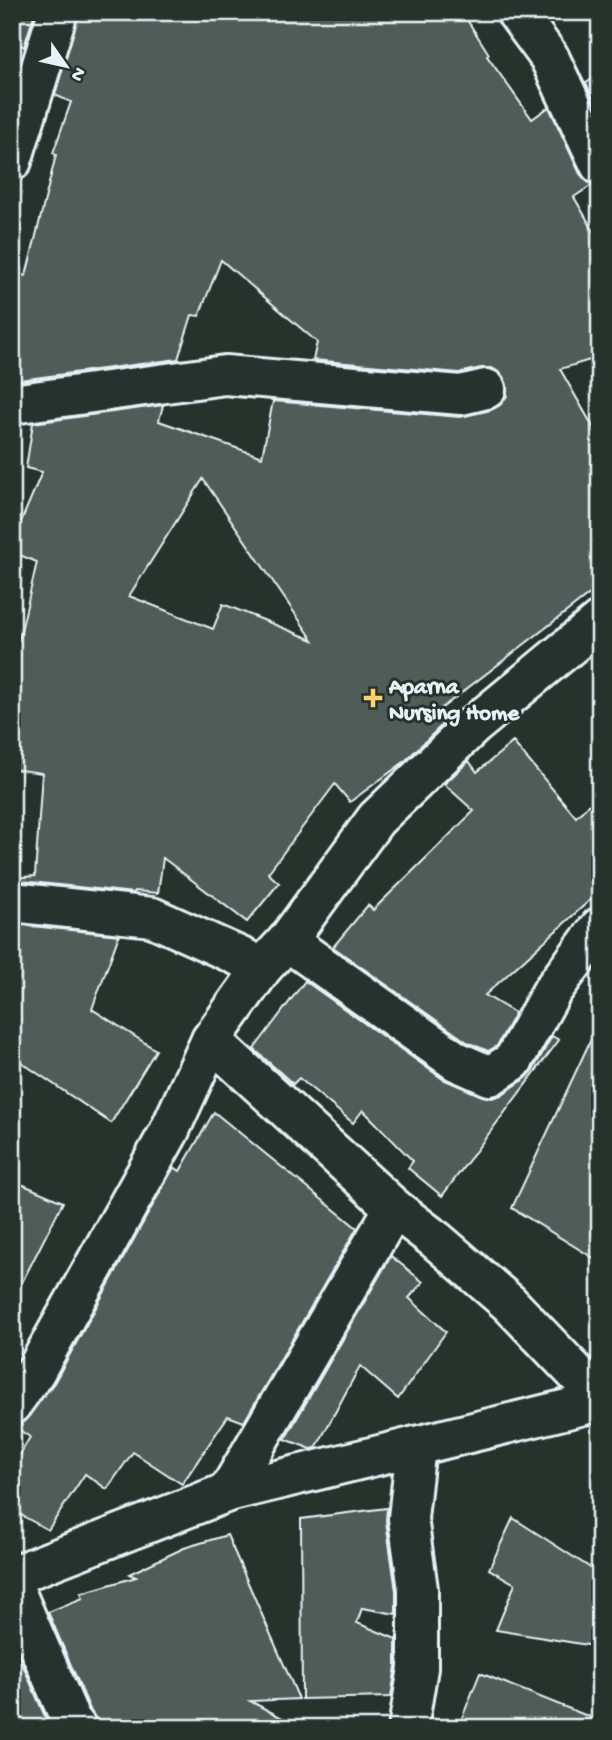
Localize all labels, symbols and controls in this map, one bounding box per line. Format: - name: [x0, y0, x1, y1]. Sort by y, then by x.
- north arrow: [32, 32, 102, 102]
- text: N: [64, 62, 90, 85]
- place label: Aparna Nursing Home: [388, 675, 520, 728]
- marker: Aparna Nursing Home: [363, 688, 383, 708]

